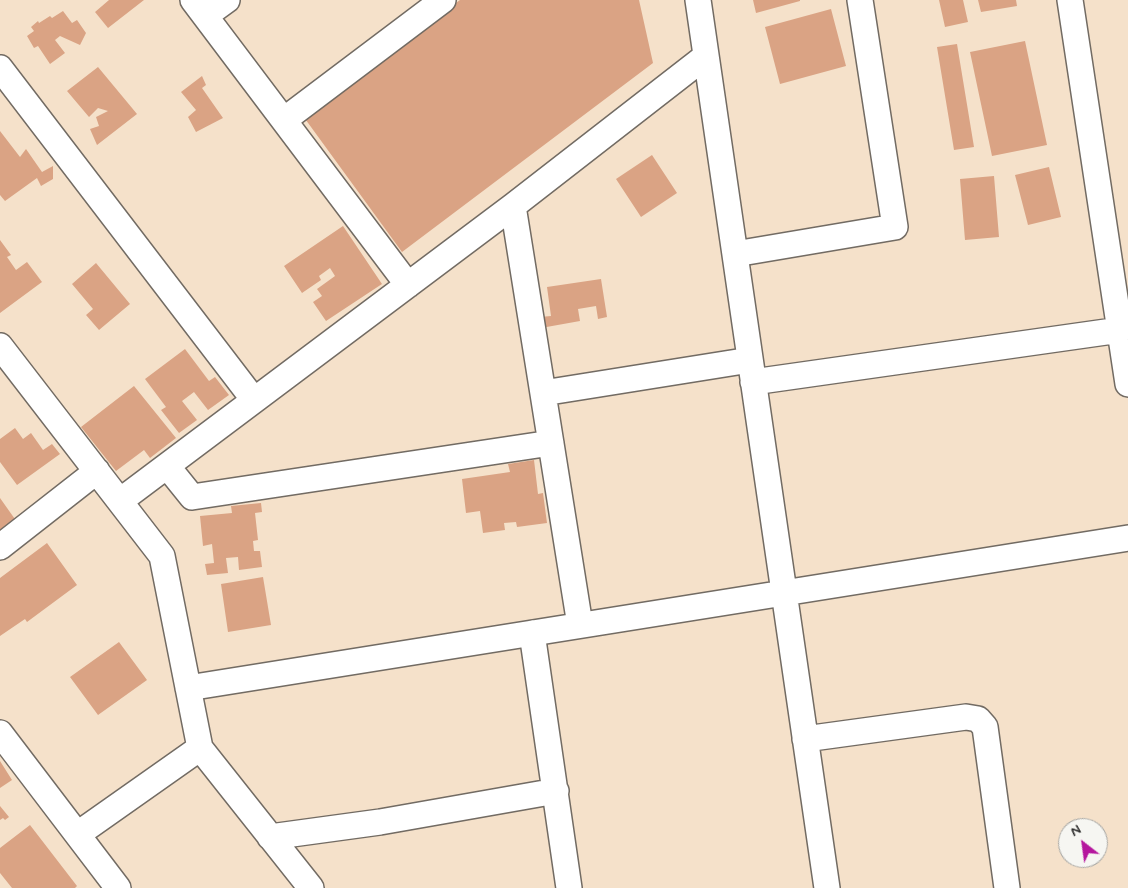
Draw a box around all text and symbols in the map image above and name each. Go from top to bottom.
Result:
north arrow [1058,818,1108,868]
text: N [1067,821,1085,841]

